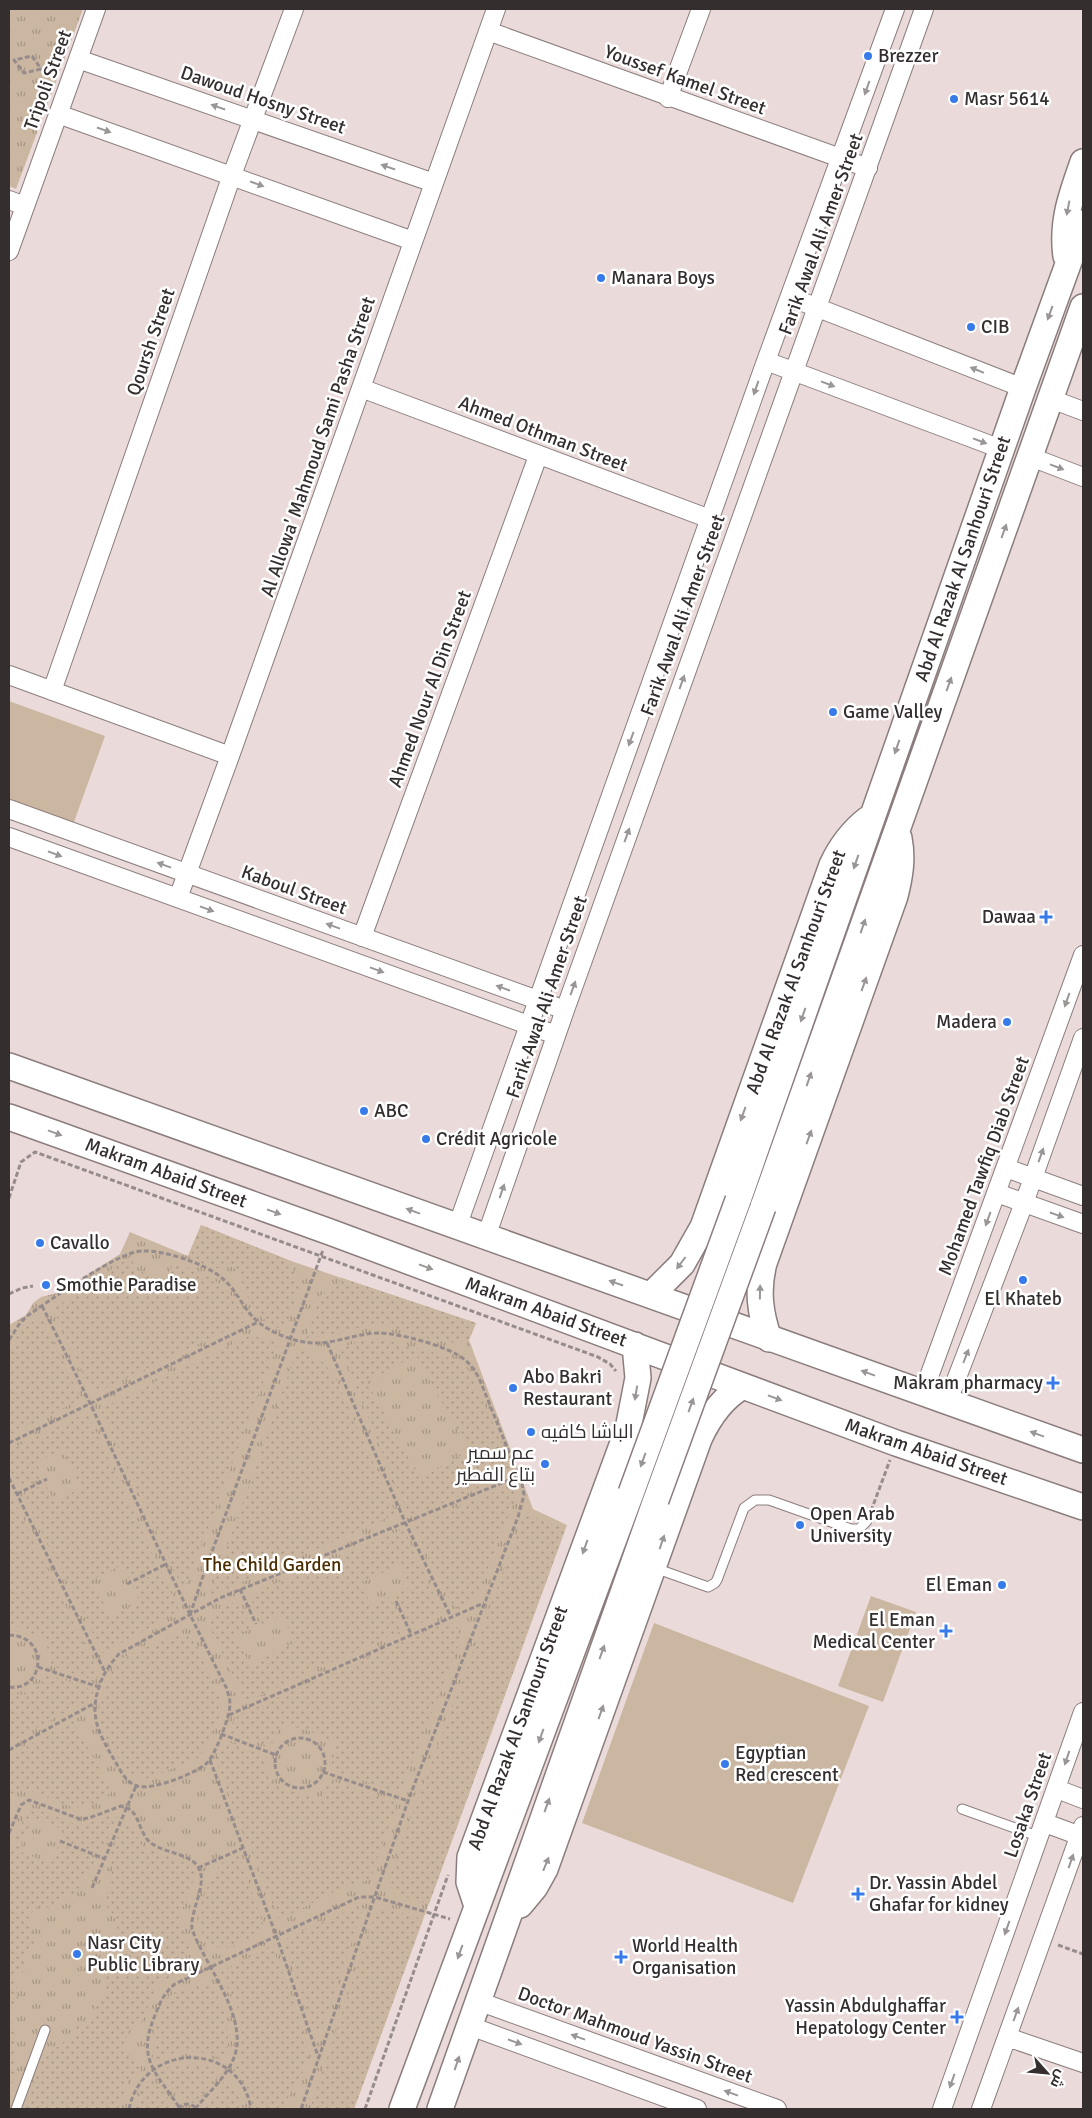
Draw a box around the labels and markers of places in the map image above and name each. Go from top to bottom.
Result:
place label: Brezzer [878,44,939,68]
marker: Brezzer [862,50,874,62]
place label: Masr 5614 [964,87,1050,111]
marker: Masr 5614 [948,93,960,105]
place label: Manara Boys [611,266,715,290]
marker: Manara Boys [595,272,607,284]
place label: CIB [981,315,1010,339]
marker: CIB [965,321,977,333]
place label: Game Valley [843,700,943,724]
marker: Game Valley [827,706,839,718]
place label: Dawaa [982,905,1036,929]
marker: Dawaa [1040,911,1052,923]
place label: Madera [936,1010,997,1034]
marker: Madera [1001,1016,1013,1028]
place label: ABC [374,1099,408,1123]
marker: ABC [358,1105,370,1117]
place label: Crédit Agricole [436,1127,557,1151]
marker: Crédit Agricole [420,1133,432,1145]
place label: Cavallo [50,1231,110,1255]
marker: Cavallo [34,1237,46,1249]
place label: Smothie Paradise [56,1273,197,1297]
marker: El Khateb [1017,1274,1029,1286]
marker: Smothie Paradise [40,1279,52,1291]
place label: El Khateb [984,1287,1062,1311]
place label: Abo Bakri Restaurant [523,1365,613,1411]
place label: Makram pharmacy [893,1371,1043,1395]
marker: Makram pharmacy [1047,1377,1059,1389]
marker: Abo Bakri Restaurant [507,1382,519,1394]
place label: الباشا كافيه [541,1420,634,1444]
marker: الباشا كافيه [525,1426,537,1438]
place label: عم سمير بتاع الفطير [455,1441,535,1488]
marker: عم سمير بتاع الفطير [539,1458,551,1470]
place label: Open Arab University [810,1502,895,1548]
marker: Open Arab University [794,1519,806,1531]
place label: El Eman [926,1573,992,1597]
marker: El Eman [996,1579,1008,1591]
place label: El Eman Medical Center [812,1608,935,1654]
marker: El Eman Medical Center [939,1624,953,1638]
place label: Egyptian Red crescent [735,1741,839,1787]
marker: Egyptian Red crescent [719,1758,731,1770]
place label: Dr. Yassin Abdel Ghafar for kidney [869,1871,1009,1917]
marker: Dr. Yassin Abdel Ghafar for kidney [851,1887,865,1901]
place label: Nasr City Public Library [87,1931,199,1977]
place label: World Health Organisation [632,1934,738,1980]
marker: Nasr City Public Library [71,1948,83,1960]
marker: World Health Organisation [614,1950,628,1964]
place label: Yassin Abdulghaffar Hepatology Center [785,1994,946,2040]
marker: Yassin Abdulghaffar Hepatology Center [950,2010,964,2024]

